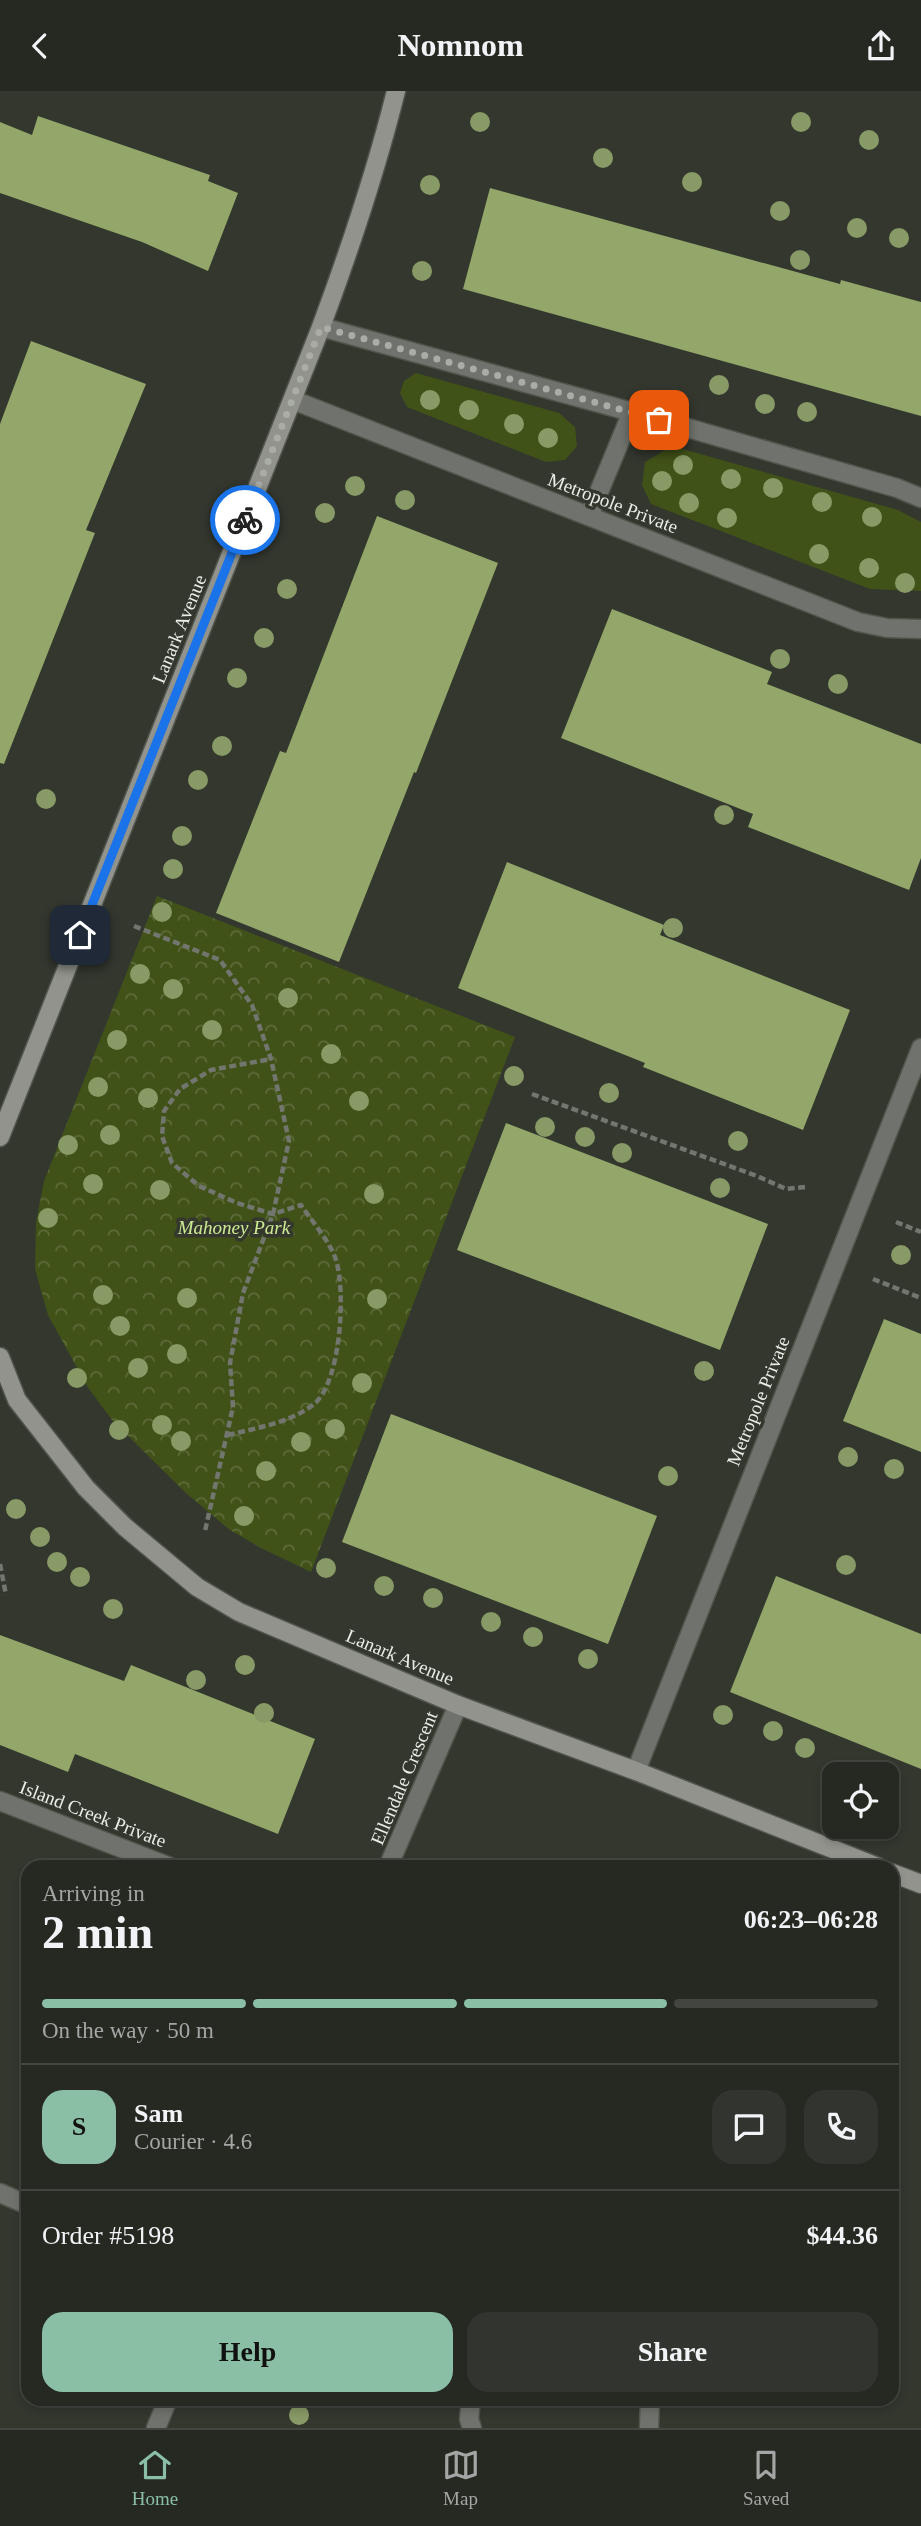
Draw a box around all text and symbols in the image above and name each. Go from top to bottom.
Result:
icon: back [21,27,59,65]
text: Nomnom [397,27,524,63]
icon: share [862,27,900,65]
pin [629,390,689,450]
icon: bag [640,401,678,439]
street label: Metropole Private [545,469,681,537]
courier [210,485,280,555]
icon: bike [226,501,264,539]
street label: Lanark Avenue [148,572,210,686]
pin [50,905,110,965]
icon: home [61,916,99,954]
park label: Mahoney Park [177,1217,291,1238]
street label: Metropole Private [722,1333,794,1469]
street label: Lanark Avenue [343,1625,457,1689]
street label: Ellendale Crescent [366,1707,442,1848]
map controls [822,1762,899,1839]
button: locate [822,1762,899,1839]
street label: Island Creek Private [17,1776,169,1852]
text: Arriving in [42,1881,145,1906]
text: 06:23–06:28 [744,1905,878,1934]
text: 2 min [42,1907,153,1958]
text: On the way · 50 m [42,2018,214,2043]
button: chat [712,2090,786,2164]
button: phone [804,2090,878,2164]
text: Sam [134,2099,183,2128]
text: S [72,2112,86,2141]
text: Courier · 4.6 [134,2129,252,2154]
text: Order #5198 [42,2221,174,2250]
text: $44.36 [807,2221,878,2250]
button: Help [42,2312,453,2392]
button: Share [467,2312,878,2392]
tab: Home [132,2446,178,2510]
tab: Map [442,2446,480,2510]
tab: Saved [743,2446,789,2510]

